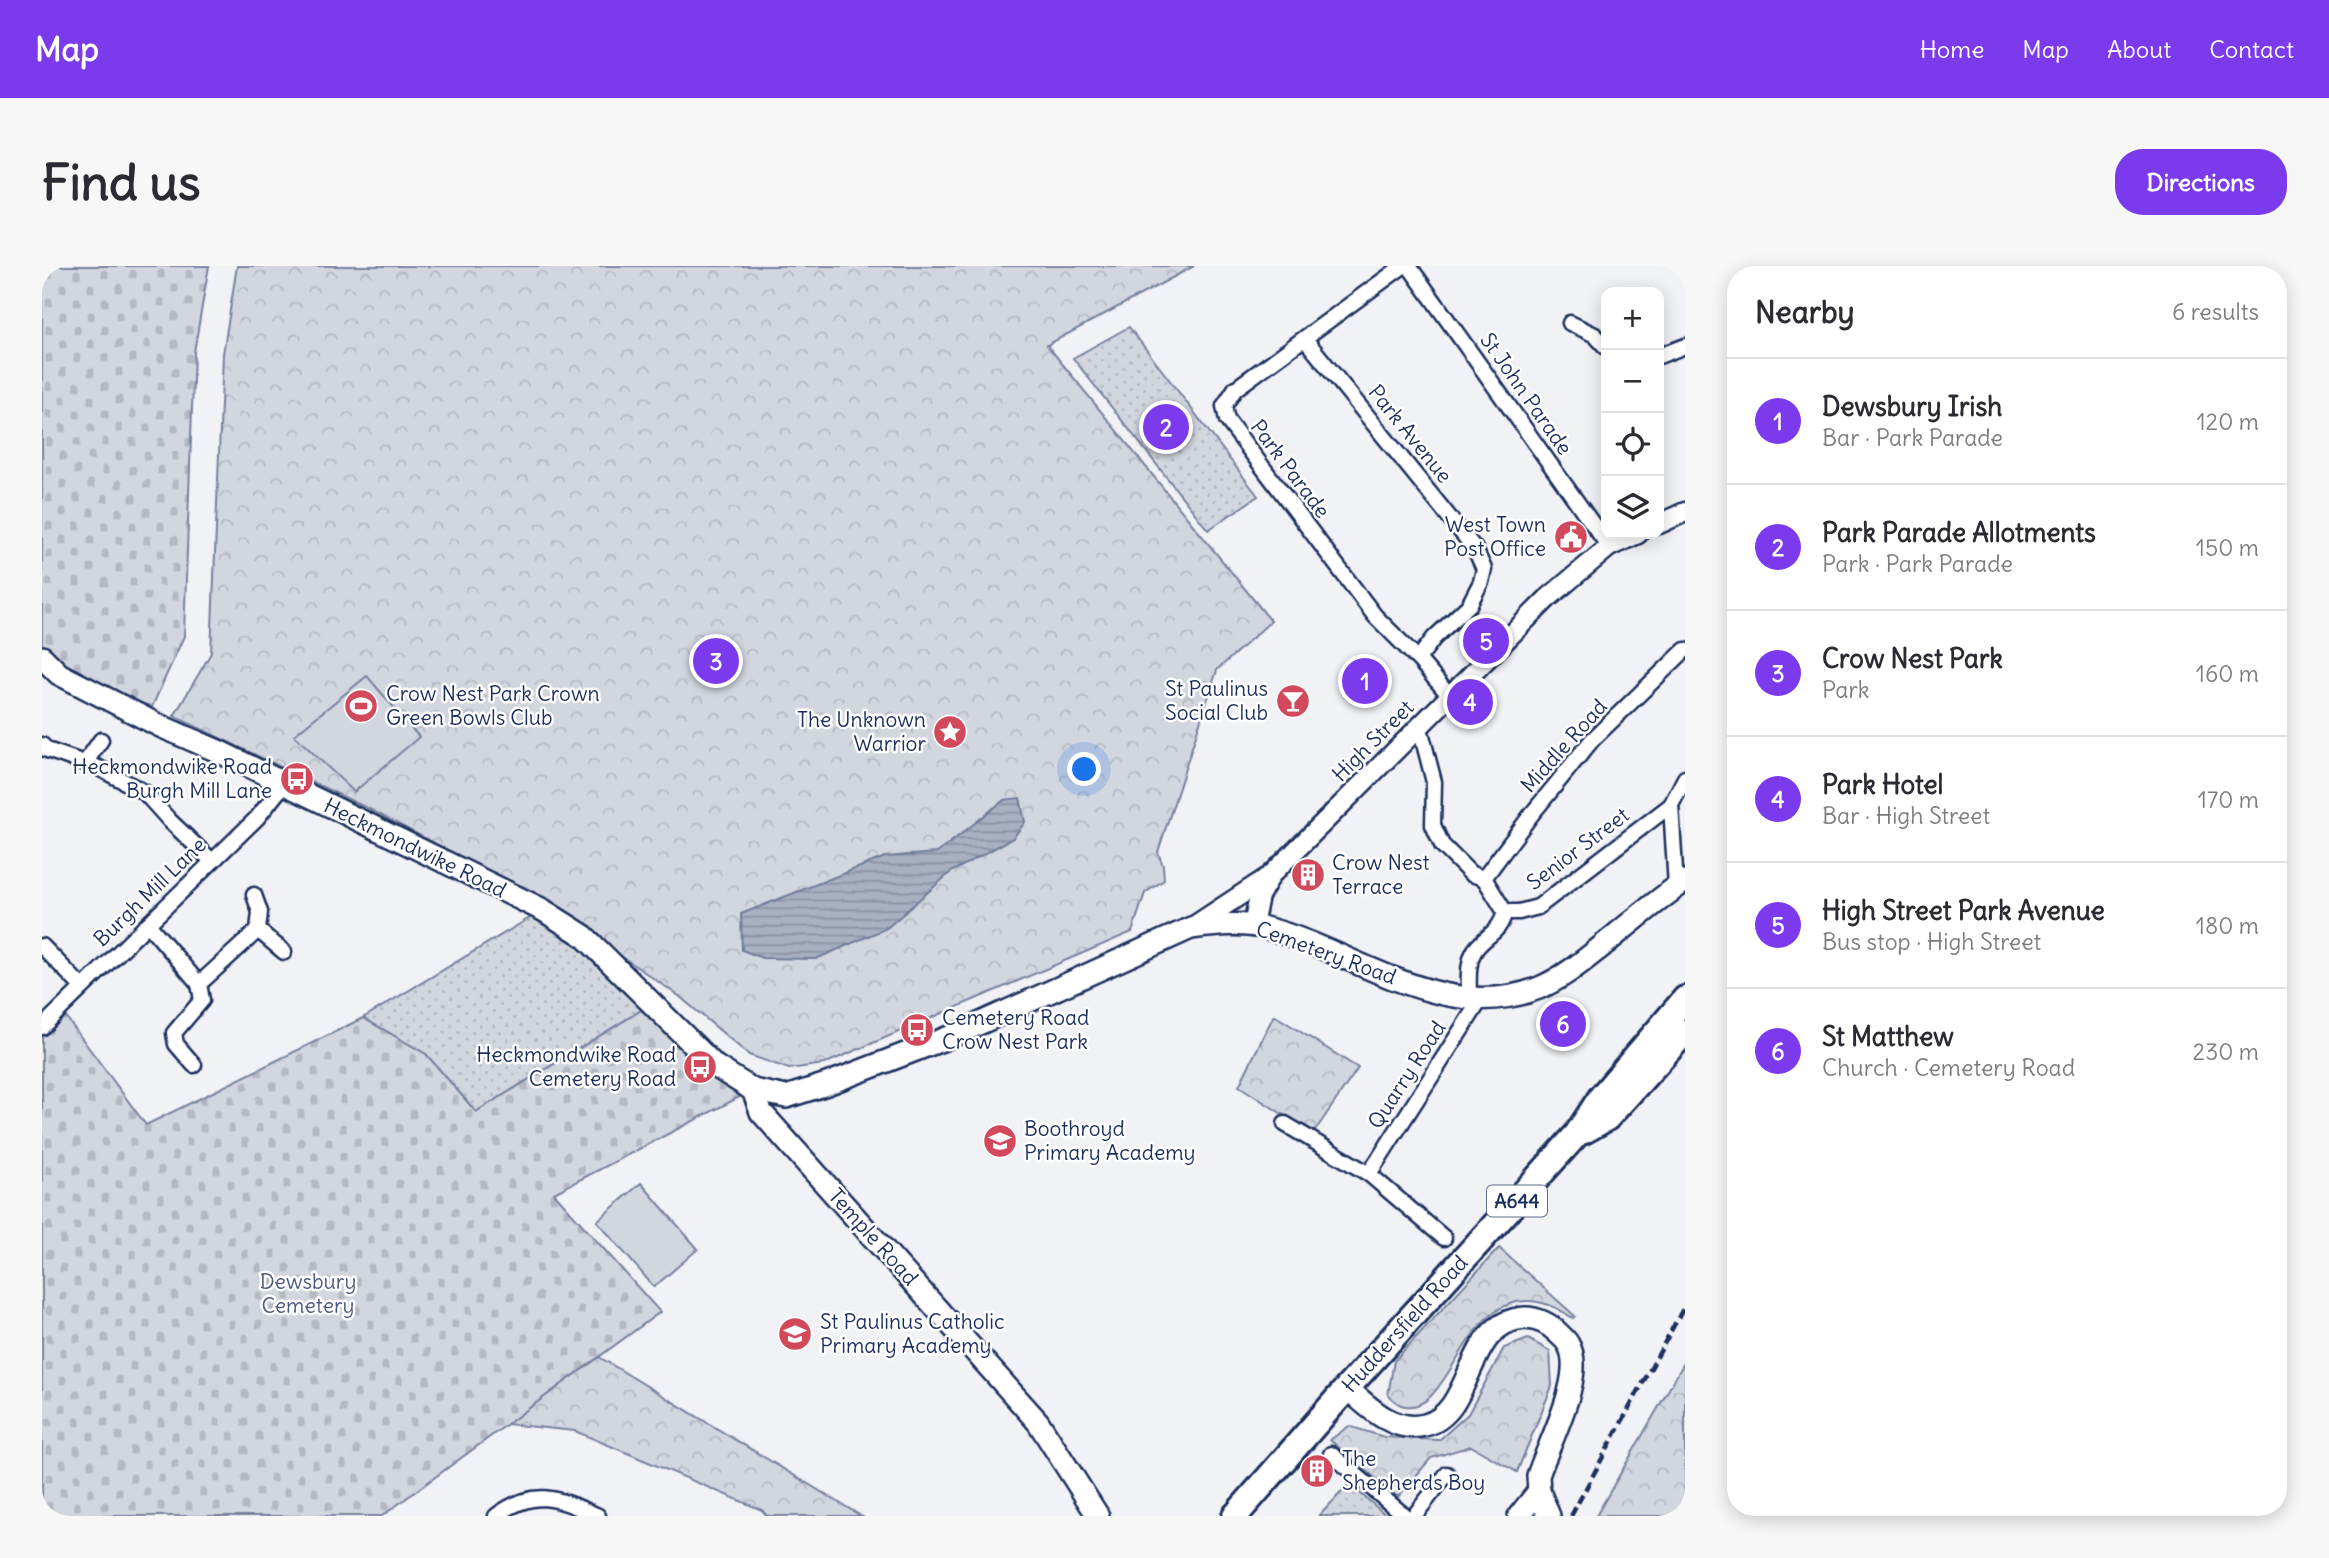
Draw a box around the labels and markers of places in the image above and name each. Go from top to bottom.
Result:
pin: 2 [1143,401,1189,453]
place label: West Town Post Office [1444,511,1546,562]
public building icon: West Town Post Office [1552,518,1590,556]
pin: 5 [1463,615,1509,667]
pin: 3 [693,635,739,687]
pin: 1 [1342,655,1388,707]
place label: St Paulinus Social Club [1165,675,1268,726]
pin: 4 [1447,676,1493,728]
place label: Crow Nest Park Crown Green Bowls Club [386,680,600,731]
bar icon: St Paulinus Social Club [1274,682,1312,720]
sports icon: Crow Nest Park Crown Green Bowls Club [342,687,380,725]
place label: The Unknown Warrior [797,706,926,757]
place icon: The Unknown Warrior [931,713,969,751]
place label: Heckmondwike Road Burgh Mill Lane [72,753,272,804]
bus stop icon: Heckmondwike Road Burgh Mill Lane [278,760,316,798]
place label: Crow Nest Terrace [1332,849,1430,900]
building icon: Crow Nest Terrace [1289,856,1327,894]
pin: 6 [1540,998,1586,1050]
place label: Cemetery Road Crow Nest Park [942,1004,1089,1055]
bus stop icon: Cemetery Road Crow Nest Park [898,1011,936,1049]
place label: Heckmondwike Road Cemetery Road [476,1041,676,1092]
bus stop icon: Heckmondwike Road Cemetery Road [681,1048,719,1086]
place label: Boothroyd Primary Academy [1024,1115,1196,1166]
school or university icon: Boothroyd Primary Academy [981,1122,1019,1160]
place label: St Paulinus Catholic Primary Academy [820,1308,1005,1359]
school or university icon: St Paulinus Catholic Primary Academy [776,1315,814,1353]
place label: The Shepherds Boy [1342,1445,1485,1496]
building icon: The Shepherds Boy [1298,1452,1336,1490]

